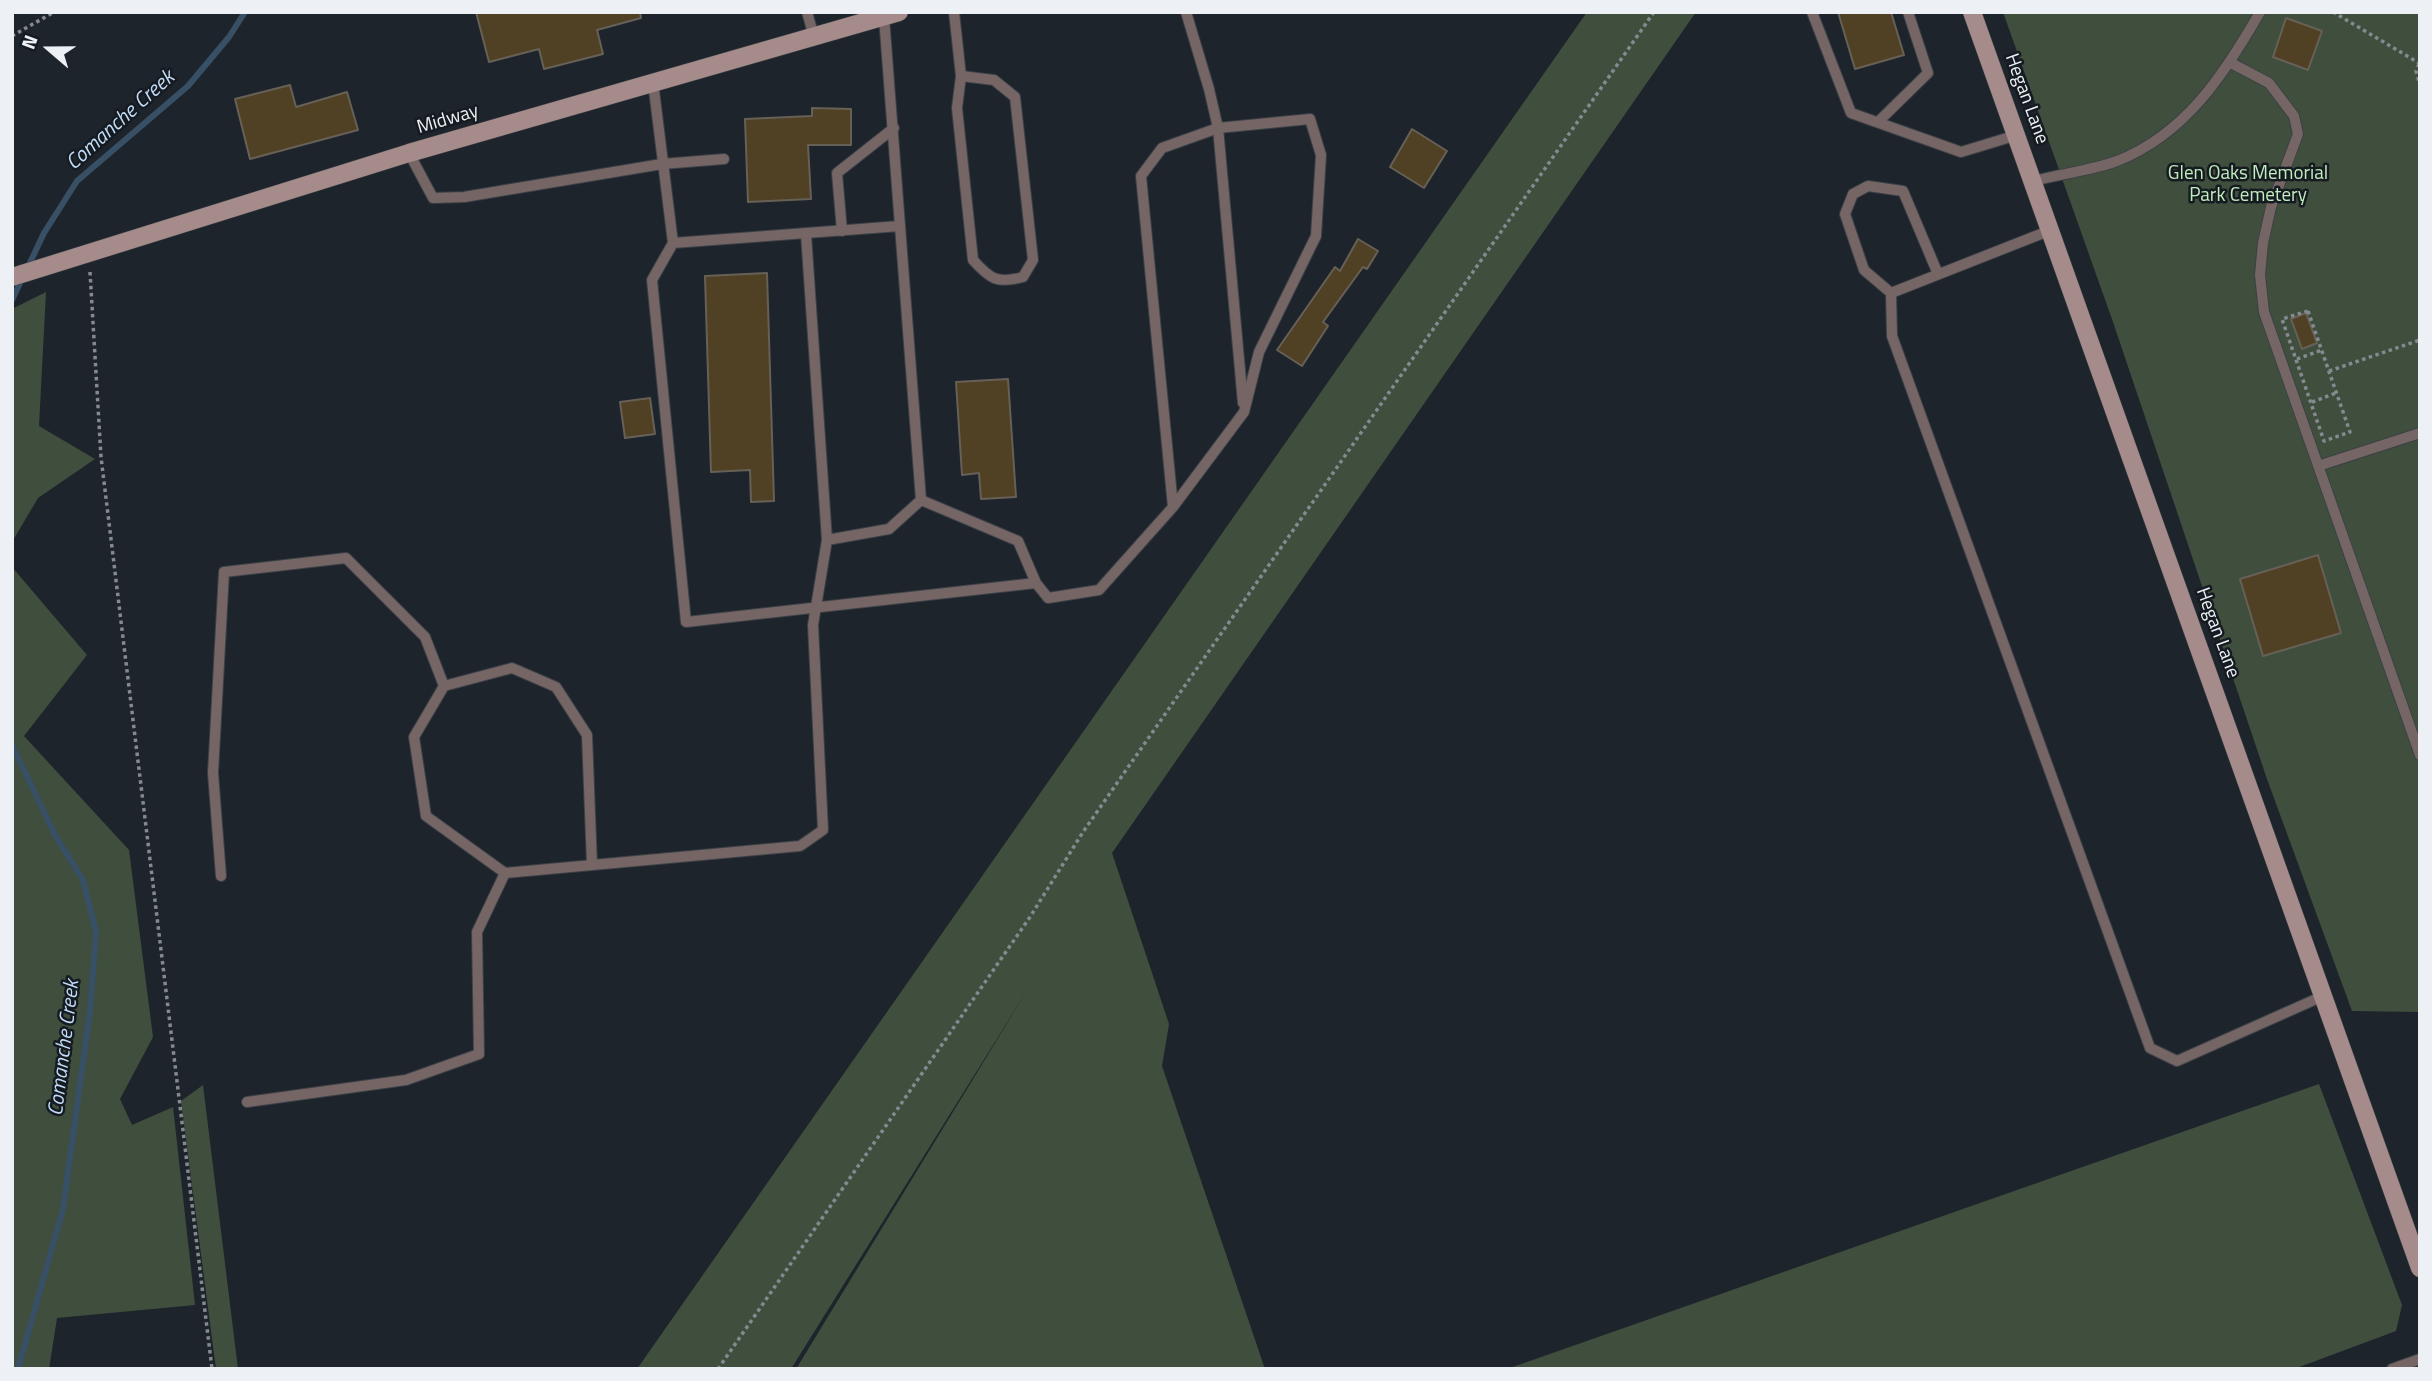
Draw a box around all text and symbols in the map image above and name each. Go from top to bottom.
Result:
north arrow [14,14,84,84]
text: N [13,31,45,53]
street label: Hegan Lane [1999,51,2053,147]
water label: Comanche Creek [62,66,180,176]
street label: Midway [415,100,481,140]
park label: Glen Oaks Memorial Park Cemetery [2168,163,2328,207]
street label: Hegan Lane [2190,585,2244,681]
water label: Comanche Creek [44,978,86,1118]

